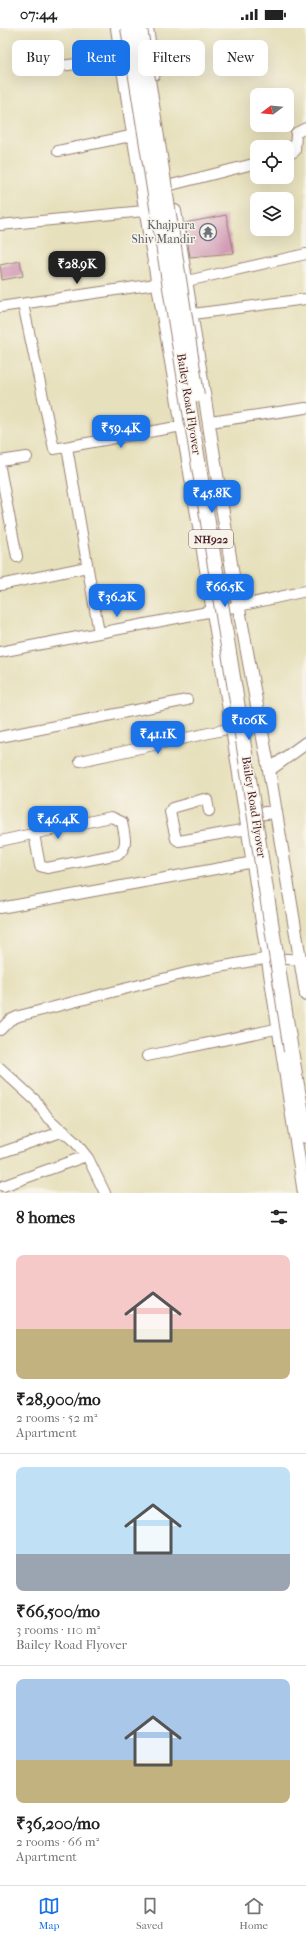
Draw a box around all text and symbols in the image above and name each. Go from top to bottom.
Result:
text: 07:44 [20,5,57,23]
chip: Buy [12,40,64,76]
chip: Rent [72,40,130,76]
chip: Filters [138,40,205,76]
chip: New [213,40,268,76]
north arrow [250,88,294,132]
map controls [250,88,294,236]
button: locate [250,140,294,184]
button: layers [250,192,294,236]
place label: Khajpura Shiv Mandir [131,218,196,246]
temple icon: Khajpura Shiv Mandir [198,222,218,242]
pin: ₹28.9K [44,251,110,285]
text: ₹28.9K [57,256,97,271]
street label: Bailey Road Flyover [174,352,204,457]
pin: ₹59.4K [88,415,154,449]
text: ₹59.4K [101,420,141,435]
pin: ₹45.8K [179,480,245,514]
text: ₹45.8K [193,485,231,500]
road number: NH922 [189,530,233,548]
pin: ₹66.5K [192,574,258,608]
text: ₹66.5K [206,579,244,594]
pin: ₹36.2K [84,584,150,618]
text: ₹36.2K [98,589,136,604]
pin: ₹106K [221,707,277,741]
text: ₹106K [231,712,267,727]
pin: ₹41.1K [125,721,191,755]
text: ₹41.1K [140,726,176,741]
street label: Bailey Road Flyover [239,755,269,860]
pin: ₹46.4K [25,806,91,840]
text: ₹46.4K [37,811,79,826]
icon: filters [268,1206,290,1228]
text: 8 homes [16,1207,75,1227]
icon: home [117,1281,189,1353]
text: ₹28,900/mo [16,1389,101,1409]
text: 2 rooms · 52 m² [16,1410,97,1425]
text: Apartment [16,1425,77,1440]
icon: home [117,1493,189,1565]
text: ₹66,500/mo [16,1601,100,1621]
text: 3 rooms · 110 m² [16,1622,100,1637]
text: Bailey Road Flyover [16,1637,127,1652]
icon: home [117,1705,189,1777]
text: ₹36,200/mo [16,1813,100,1833]
text: 2 rooms · 66 m² [16,1834,99,1849]
text: Apartment [16,1849,77,1864]
tab: Map [38,1895,60,1932]
tab: Saved [136,1895,163,1932]
tab: Home [239,1895,268,1932]

